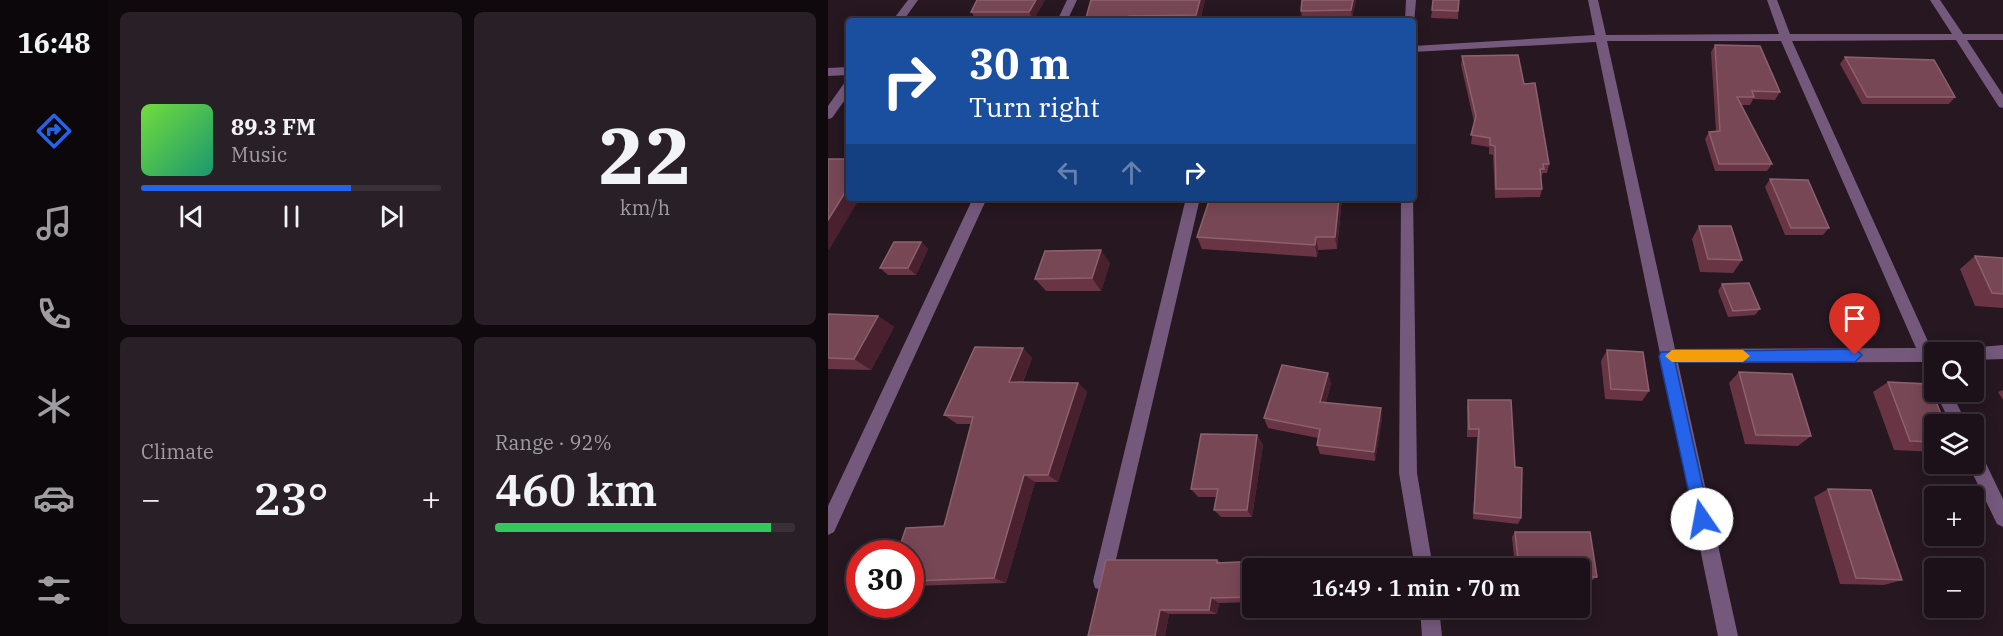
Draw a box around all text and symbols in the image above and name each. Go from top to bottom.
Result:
text: 16:48 [18,25,90,60]
text: 30 m [969,36,1070,91]
icon: right [870,42,948,120]
text: Turn right [969,89,1100,124]
text: 22 [598,104,692,205]
icon: directions [33,110,75,152]
text: 89.3 FM [231,112,316,141]
text: Music [231,141,287,168]
icon: left [1052,156,1085,189]
icon: ahead [1115,156,1148,189]
icon: right [1178,156,1211,189]
text: km/h [620,194,670,221]
icon: previous [175,200,208,233]
icon: pause [275,200,308,233]
icon: next [375,200,408,233]
icon: music [33,202,75,244]
icon: phone [33,293,75,335]
pin [1829,293,1880,355]
icon: arrive [1838,302,1871,335]
map controls [1924,342,1984,618]
button: search [1924,342,1984,402]
icon: climate [33,385,75,427]
button: layers [1924,414,1984,474]
text: Range · 92% [495,429,612,456]
text: Climate [141,438,214,465]
text: 460 km [495,460,657,518]
text: 23° [253,469,329,527]
icon: car [33,477,75,519]
text: − [141,477,161,520]
text: + [421,477,441,520]
button: + [1924,486,1984,546]
position arrow [1670,487,1734,551]
speed limit sign: 30 [846,540,924,618]
button: − [1924,558,1984,618]
icon: filters [33,569,75,611]
text: 16:49 · 1 min · 70 m [1312,573,1520,602]

